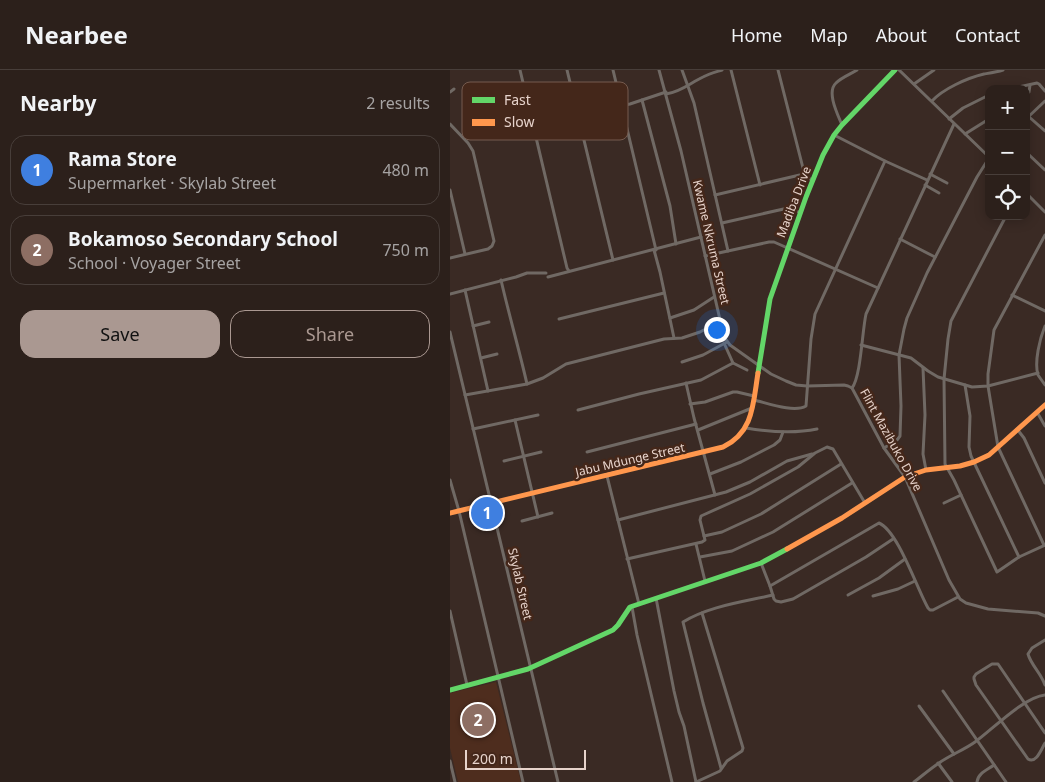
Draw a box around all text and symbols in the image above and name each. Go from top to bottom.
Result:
text: Nearbee [25,18,128,51]
text: Home [731,23,782,47]
text: Map [810,23,848,47]
text: About [876,23,927,47]
text: Contact [955,23,1020,47]
legend [462,82,628,140]
map controls [985,85,1030,220]
button: + [985,85,1030,130]
text: Nearby [20,89,96,117]
text: Fast [504,90,531,109]
text: 2 results [366,92,430,114]
text: Slow [504,112,535,131]
button: − [985,130,1030,175]
text: Rama Store [68,146,177,172]
text: 1 [32,159,42,181]
text: 480 m [382,159,429,181]
street label: Madiba Drive [772,164,815,240]
text: Supermarket · Skylab Street [68,172,276,194]
button: locate [985,175,1030,220]
street label: Kwame Nkruma Street [689,178,734,306]
text: Bokamoso Secondary School [68,226,338,252]
text: 2 [32,239,42,261]
text: 750 m [382,239,429,261]
text: School · Voyager Street [68,252,241,274]
button: Save [20,310,220,358]
button: Share [230,310,430,358]
your location [704,317,730,343]
street label: Flint Mazibuko Drive [856,385,927,494]
street label: Jabu Mdunge Street [573,439,687,481]
pin: 1 [471,494,503,532]
street label: Skylab Street [504,546,537,622]
pin: 2 [462,701,494,739]
scale bar [465,747,586,770]
text: 200 m [472,749,513,768]

